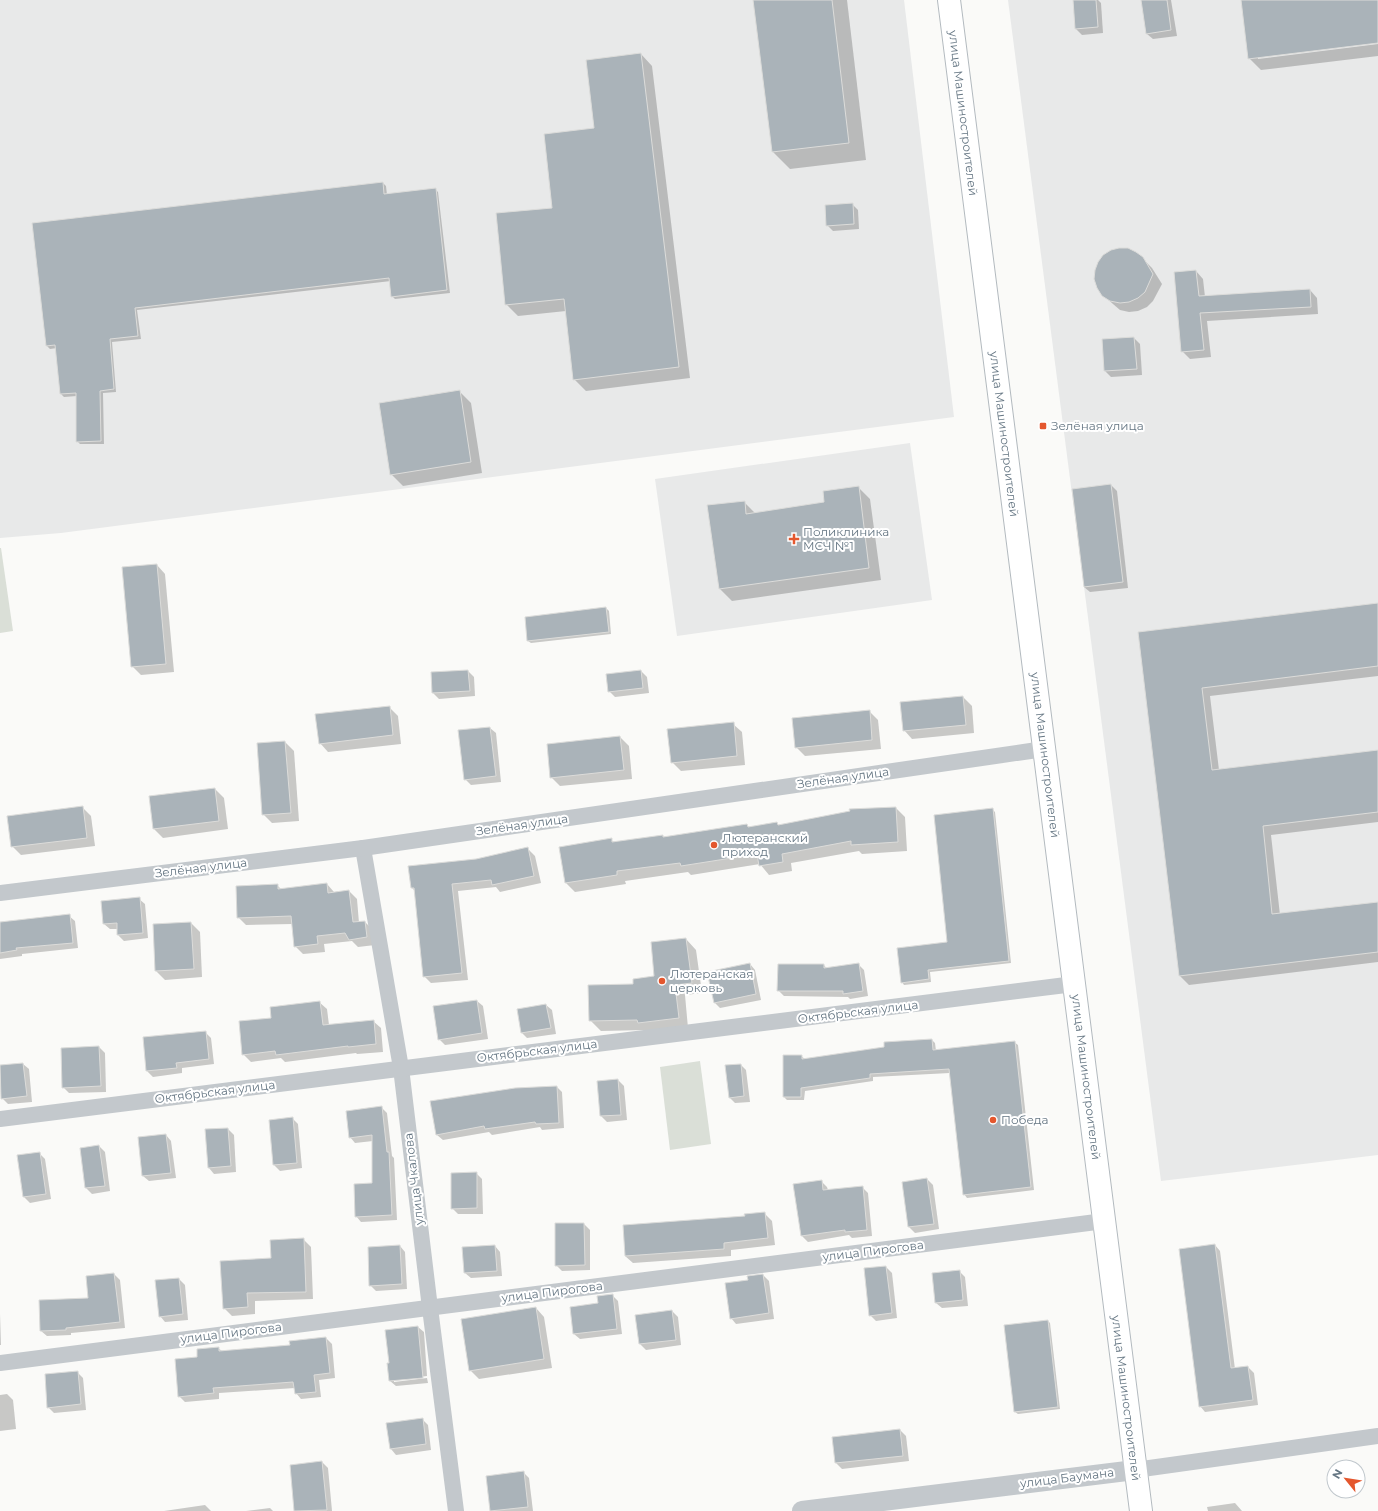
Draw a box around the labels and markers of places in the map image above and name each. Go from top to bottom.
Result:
place label: Зелёная улица [1051,418,1144,433]
marker: Зелёная улица [1038,421,1048,431]
place label: Поликлиника МСЧ №1 [803,524,889,553]
marker: Поликлиника МСЧ №1 [788,533,800,545]
place label: Лютеранский приход [722,830,808,859]
marker: Лютеранский приход [709,840,719,850]
place label: Лютеранская церковь [670,966,754,995]
marker: Лютеранская церковь [657,976,667,986]
place label: Победа [1001,1112,1049,1127]
marker: Победа [988,1115,998,1125]

